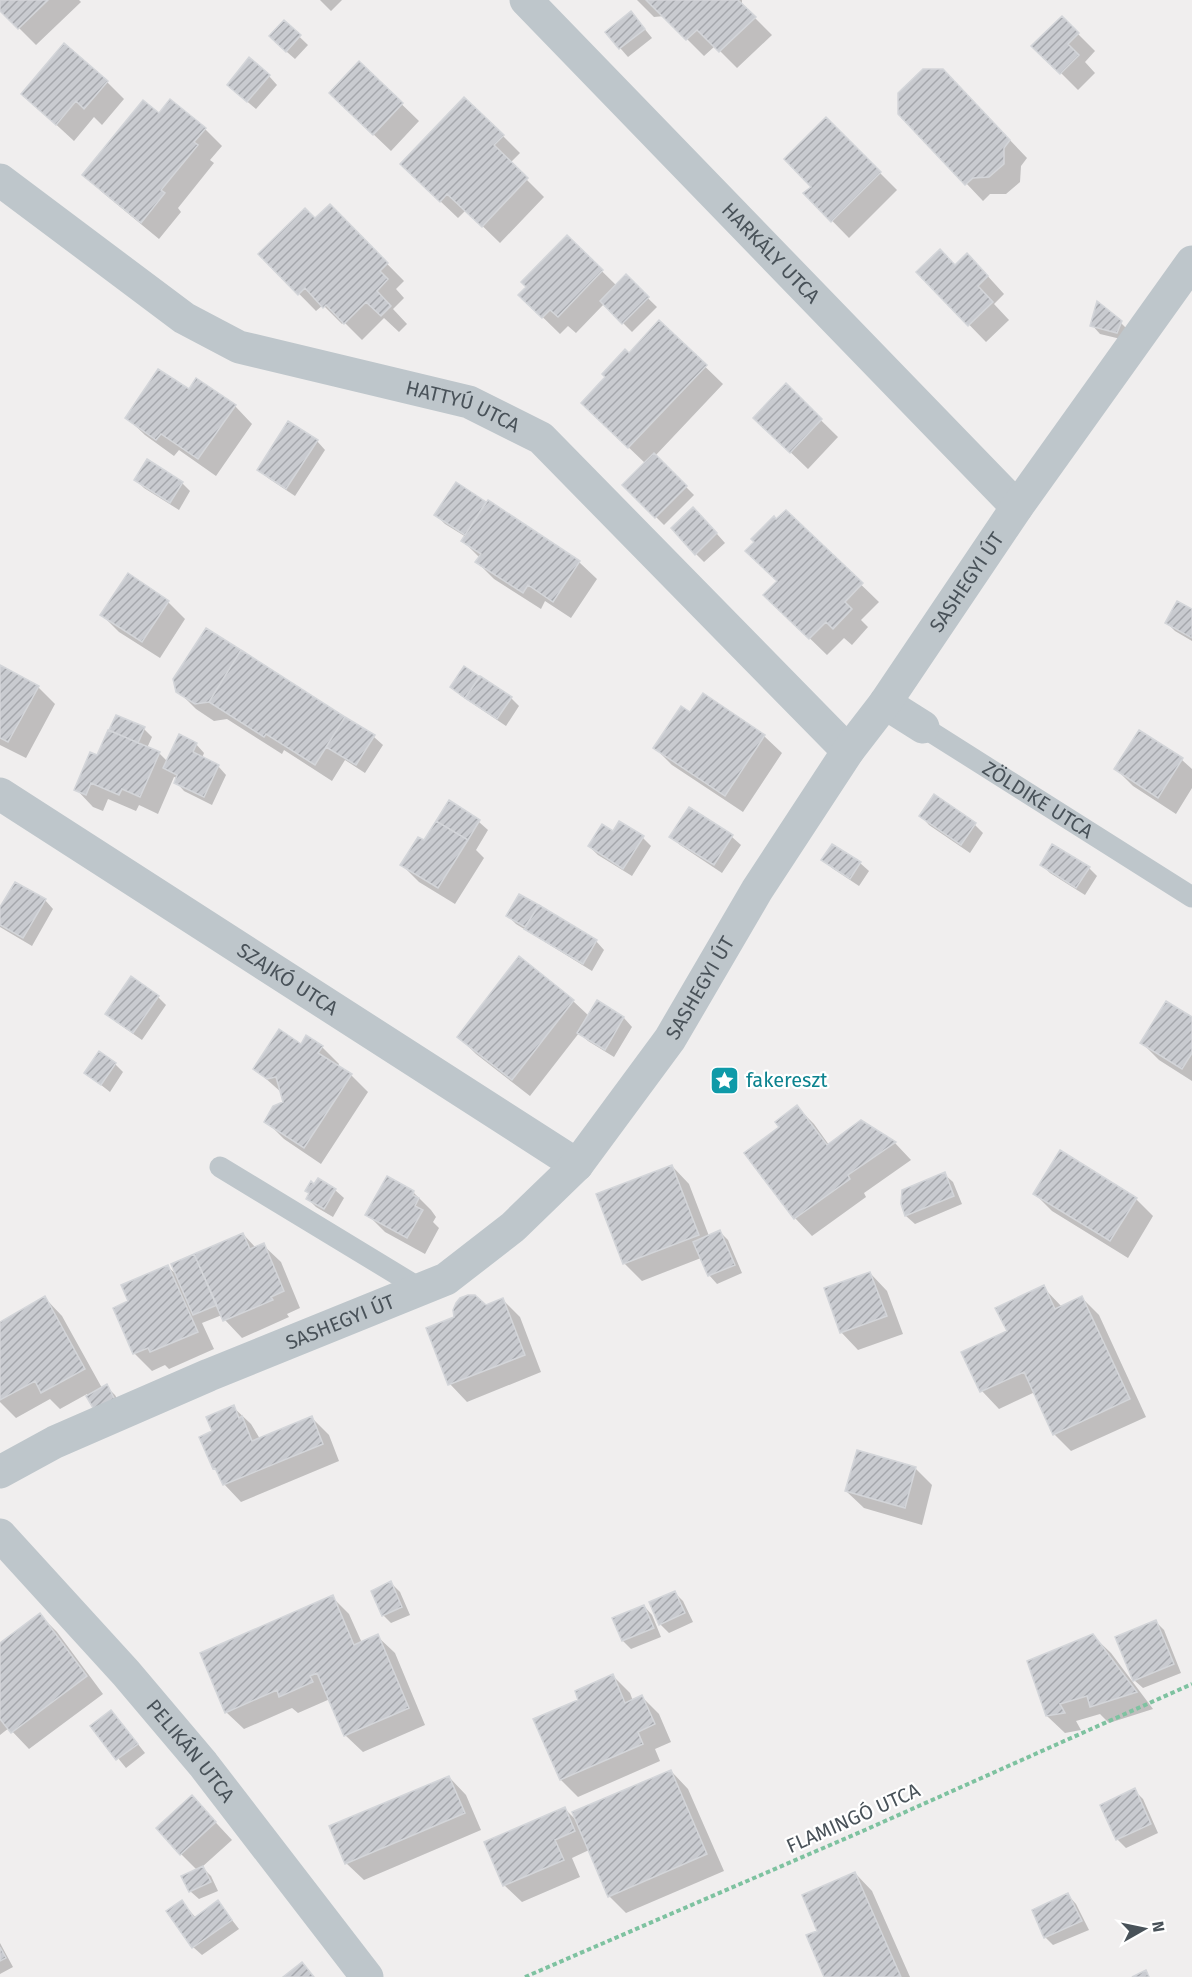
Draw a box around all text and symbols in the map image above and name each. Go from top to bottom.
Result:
street label: HARKÁLY UTCA [717,198,825,308]
street label: HATTYÚ UTCA [403,375,524,438]
street label: SASHEGYI ÚT [924,527,1009,636]
street label: ZÖLDIKE UTCA [978,756,1098,844]
street label: SASHEGYI ÚT [660,932,740,1044]
street label: SZAJKÓ UTCA [233,938,343,1020]
place icon: fakereszt [709,1064,741,1096]
place label: fakereszt [746,1068,828,1092]
street label: SASHEGYI ÚT [282,1289,399,1355]
street label: PELIKÁN UTCA [141,1694,240,1807]
street label: FLAMINGÓ UTCA [782,1778,924,1858]
north arrow [1114,1899,1174,1959]
text: N [1148,1920,1169,1933]

